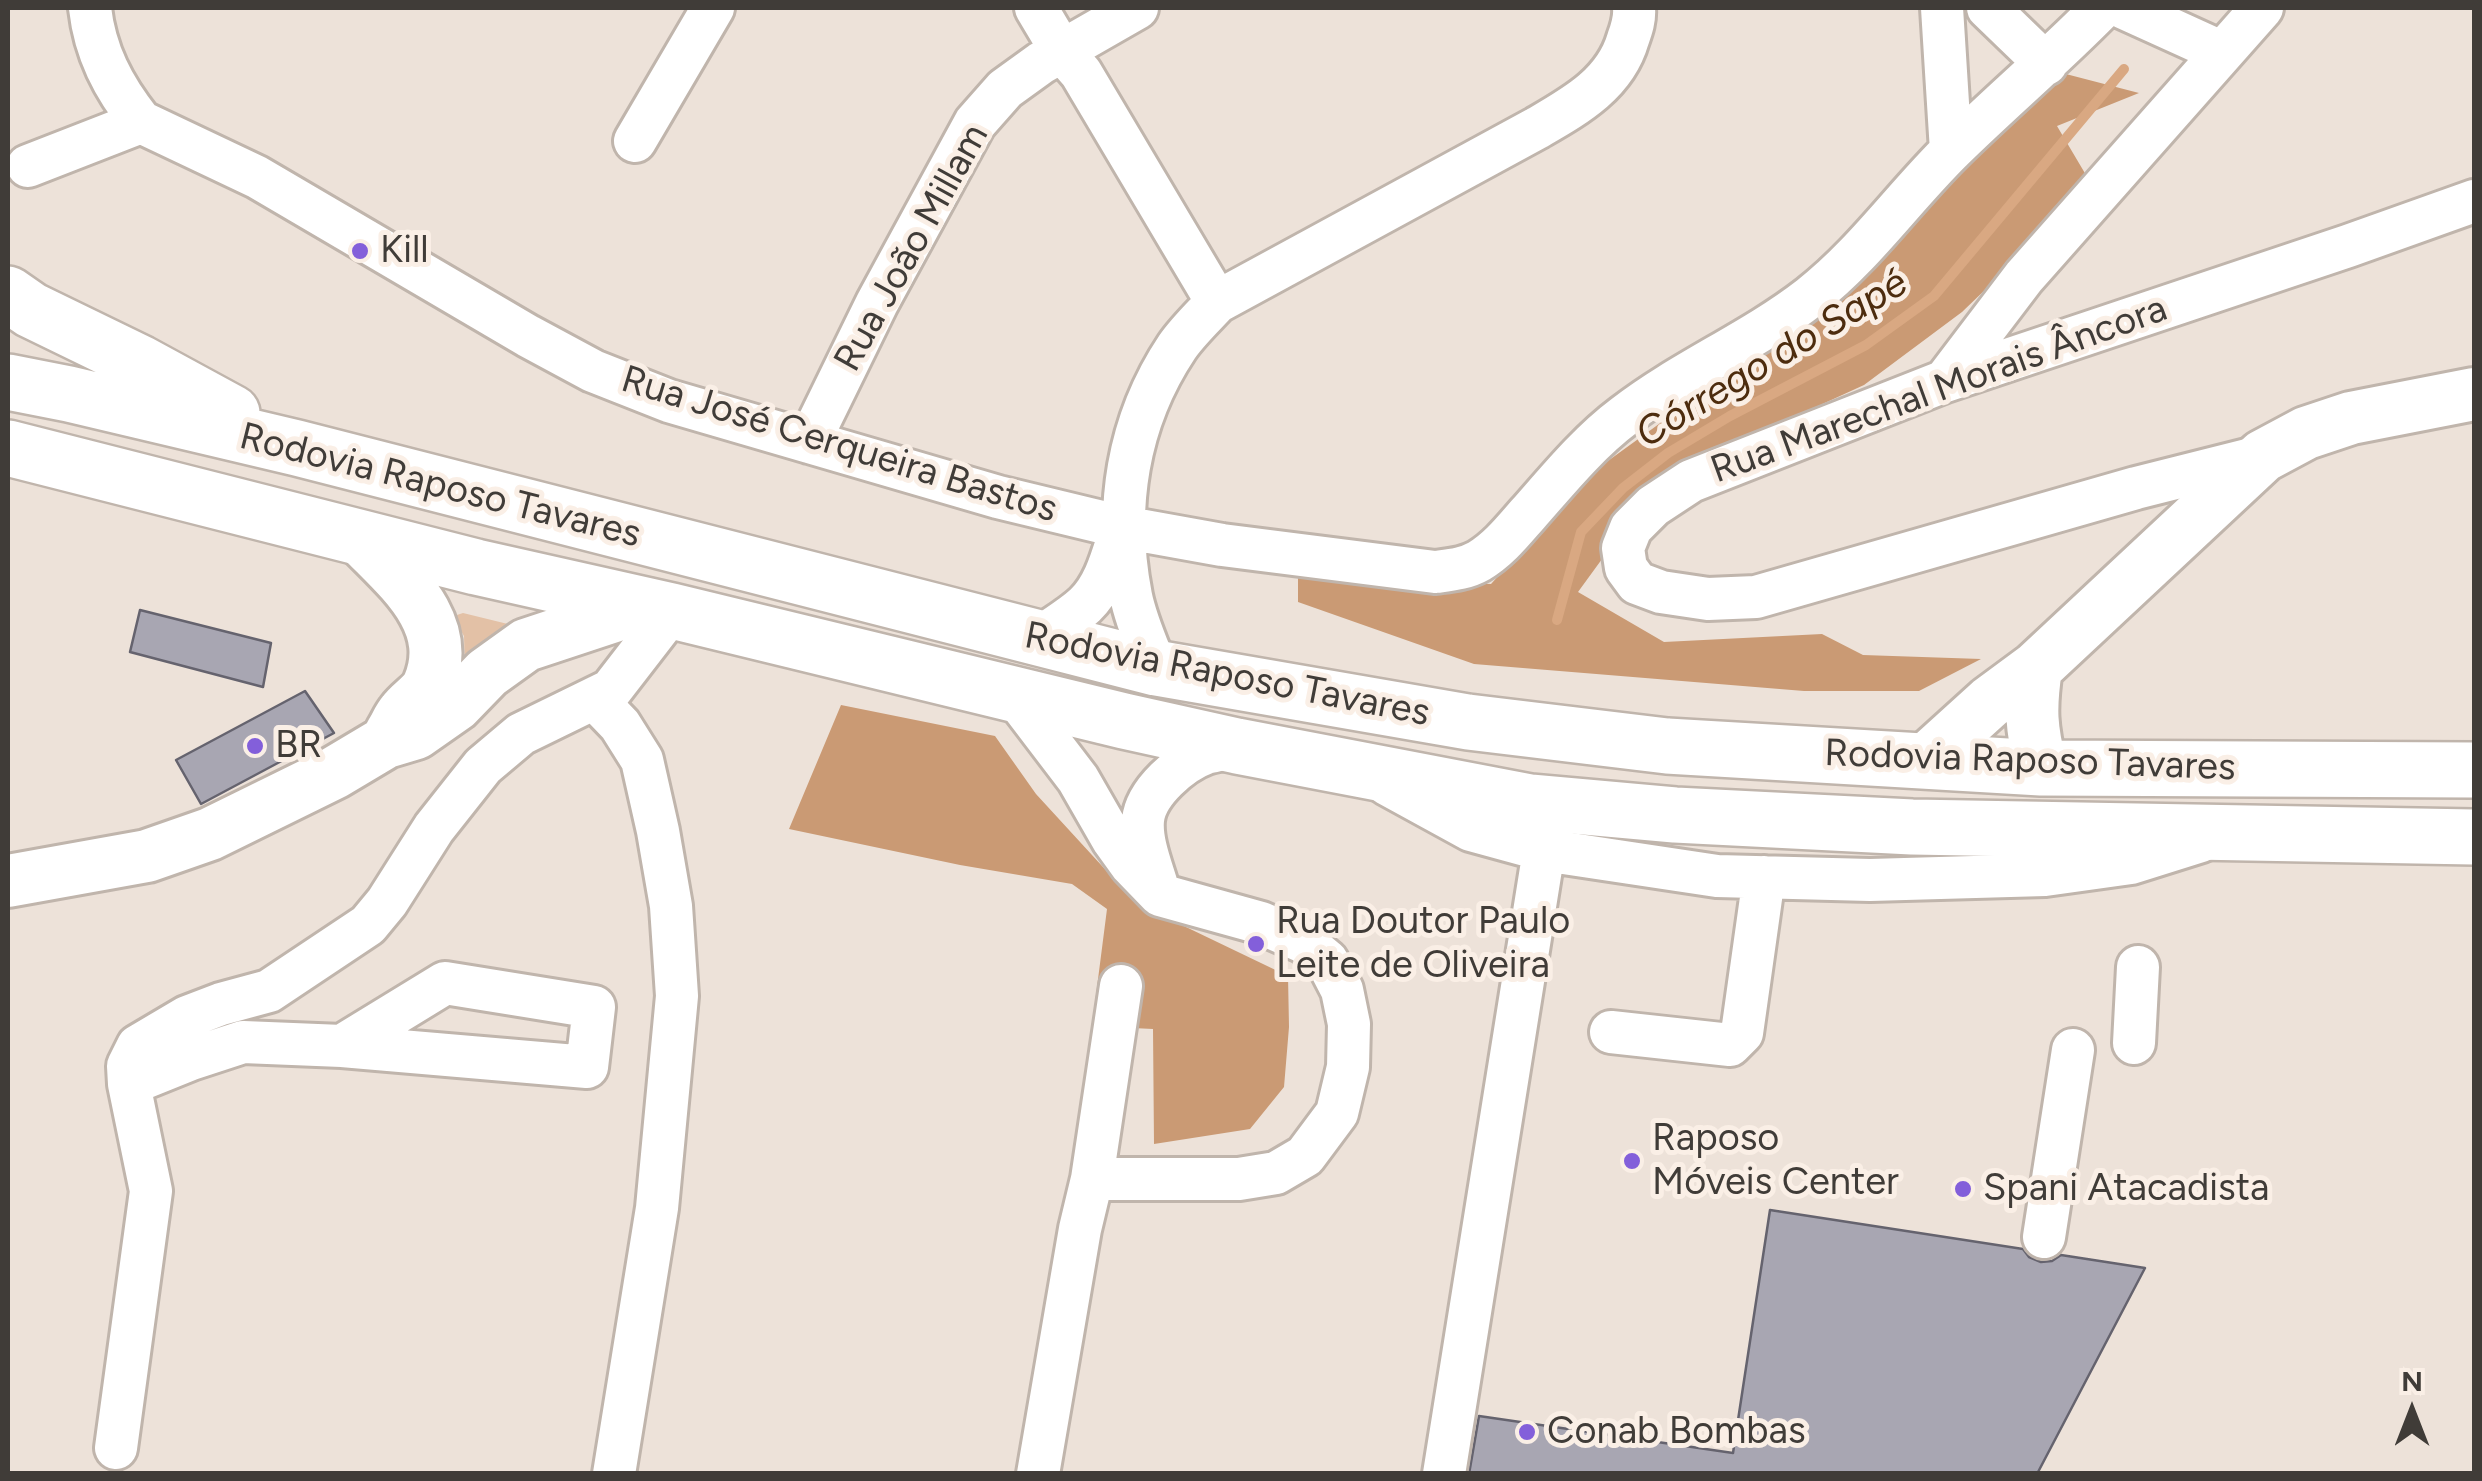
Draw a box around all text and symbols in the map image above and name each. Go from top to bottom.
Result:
street label: Rua João Millam [825,116,999,380]
place label: Kill [380,228,429,274]
marker: Kill [349,240,371,262]
water label: Córrego do Sapé [1628,259,1916,459]
street label: Rua Marechal Morais Âncora [1705,286,2173,494]
street label: Rua José Cerqueira Bastos [616,357,1062,533]
street label: Rodovia Raposo Tavares [235,414,645,558]
street label: Rodovia Raposo Tavares [1021,613,1433,737]
place label: BR [275,723,322,769]
street label: Rodovia Raposo Tavares [1824,731,2236,791]
marker: BR [244,735,266,757]
place label: Rua Doutor Paulo Leite de Oliveira [1276,899,1570,988]
marker: Rua Doutor Paulo Leite de Oliveira [1245,933,1267,955]
place label: Raposo Móveis Center [1652,1116,1899,1206]
marker: Raposo Móveis Center [1621,1150,1643,1172]
place label: Spani Atacadista [1983,1166,2269,1212]
marker: Spani Atacadista [1952,1178,1974,1200]
north arrow [2362,1361,2462,1461]
text: N [2401,1364,2423,1398]
place label: Conab Bombas [1547,1409,1806,1455]
marker: Conab Bombas [1516,1421,1538,1443]

